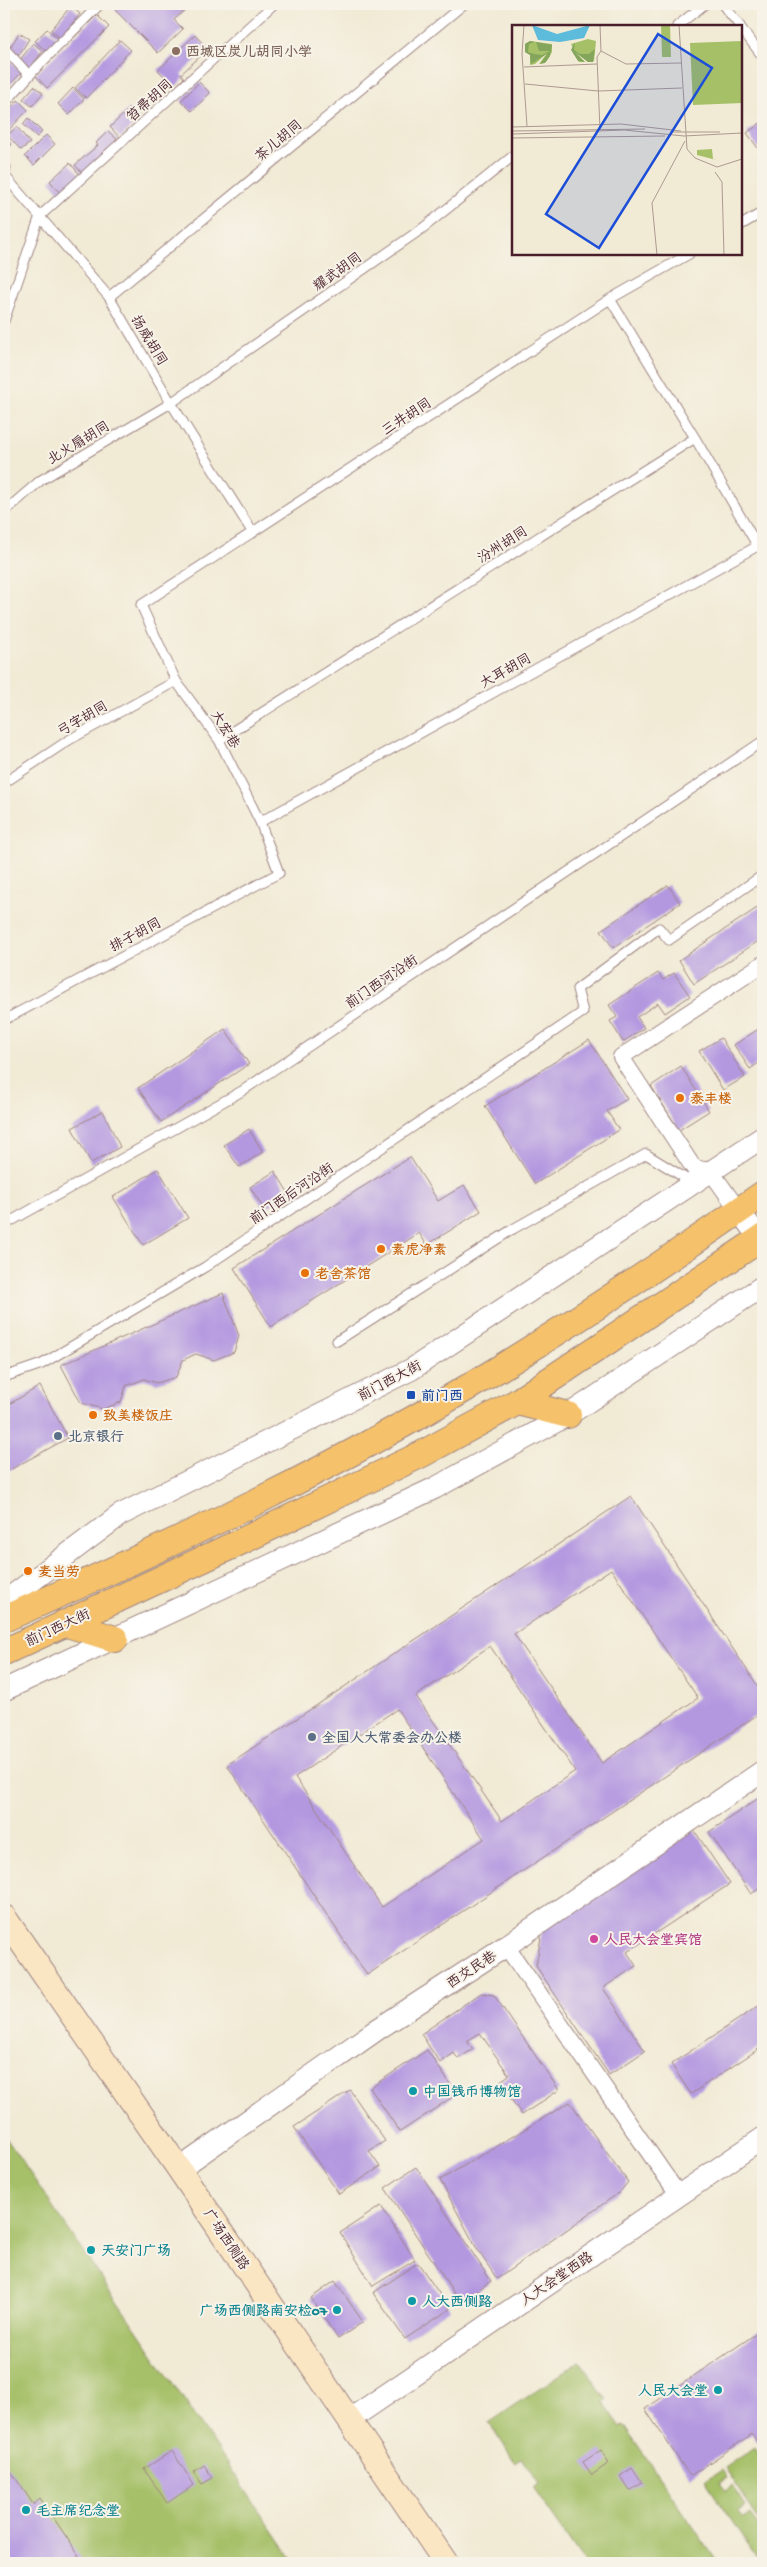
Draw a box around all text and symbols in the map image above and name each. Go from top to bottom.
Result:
inset map [512,25,742,255]
place label: 西城区炭儿胡同小学 [186,44,312,62]
marker: 西城区炭儿胡同小学 [170,45,182,57]
street label: 笤帚胡同 [124,76,177,127]
street label: 茶儿胡同 [252,117,307,166]
street label: 耀武胡同 [310,249,366,296]
street label: 扬威胡同 [126,312,170,370]
street label: 三井胡同 [379,395,435,440]
street label: 北火扇胡同 [44,418,114,469]
street label: 汾州胡同 [475,523,532,568]
street label: 大耳胡同 [477,650,535,693]
street label: 弓字胡同 [54,698,112,742]
street label: 大宏巷 [206,708,243,753]
street label: 排子胡同 [107,915,165,957]
street label: 前门西河沿街 [342,952,422,1014]
marker: 泰丰楼 [674,1092,686,1104]
place label: 泰丰楼 [690,1092,732,1109]
street label: 前门西后河沿街 [246,1160,338,1230]
marker: 素虎净素 [375,1243,387,1255]
place label: 素虎净素 [391,1243,447,1260]
marker: 老舍茶馆 [299,1267,311,1279]
place label: 老舍茶馆 [315,1267,371,1284]
street label: 前门西大街 [355,1357,425,1406]
marker: 前门西 [405,1389,417,1401]
place label: 前门西 [421,1389,463,1406]
place label: 致美楼饭庄 [103,1408,173,1426]
marker: 致美楼饭庄 [87,1409,99,1421]
place label: 北京银行 [68,1429,124,1447]
marker: 北京银行 [52,1430,64,1442]
marker: 麦当劳 [22,1565,34,1577]
place label: 麦当劳 [38,1565,80,1582]
street label: 前门西大街 [22,1606,93,1652]
place label: 全国人大常委会办公楼 [322,1730,462,1748]
marker: 全国人大常委会办公楼 [306,1731,318,1743]
place label: 人民大会堂宾馆 [604,1932,702,1950]
marker: 人民大会堂宾馆 [588,1933,600,1945]
street label: 西交民巷 [444,1947,501,1993]
place label: 中国钱币博物馆 [423,2084,521,2102]
marker: 中国钱币博物馆 [407,2085,419,2097]
street label: 广场西侧路 [198,2206,252,2274]
place label: 天安门广场 [101,2243,171,2261]
marker: 天安门广场 [85,2244,97,2256]
street label: 人大会堂西路 [517,2249,597,2311]
place label: 人大西侧路 [422,2294,492,2312]
marker: 人大西侧路 [406,2295,418,2307]
place label: 广场西侧路南安检07 [200,2303,328,2321]
marker: 广场西侧路南安检07 [331,2304,343,2316]
place label: 人民大会堂 [638,2383,708,2401]
marker: 人民大会堂 [712,2384,724,2396]
place label: 毛主席纪念堂 [36,2503,120,2521]
marker: 毛主席纪念堂 [20,2504,32,2516]

